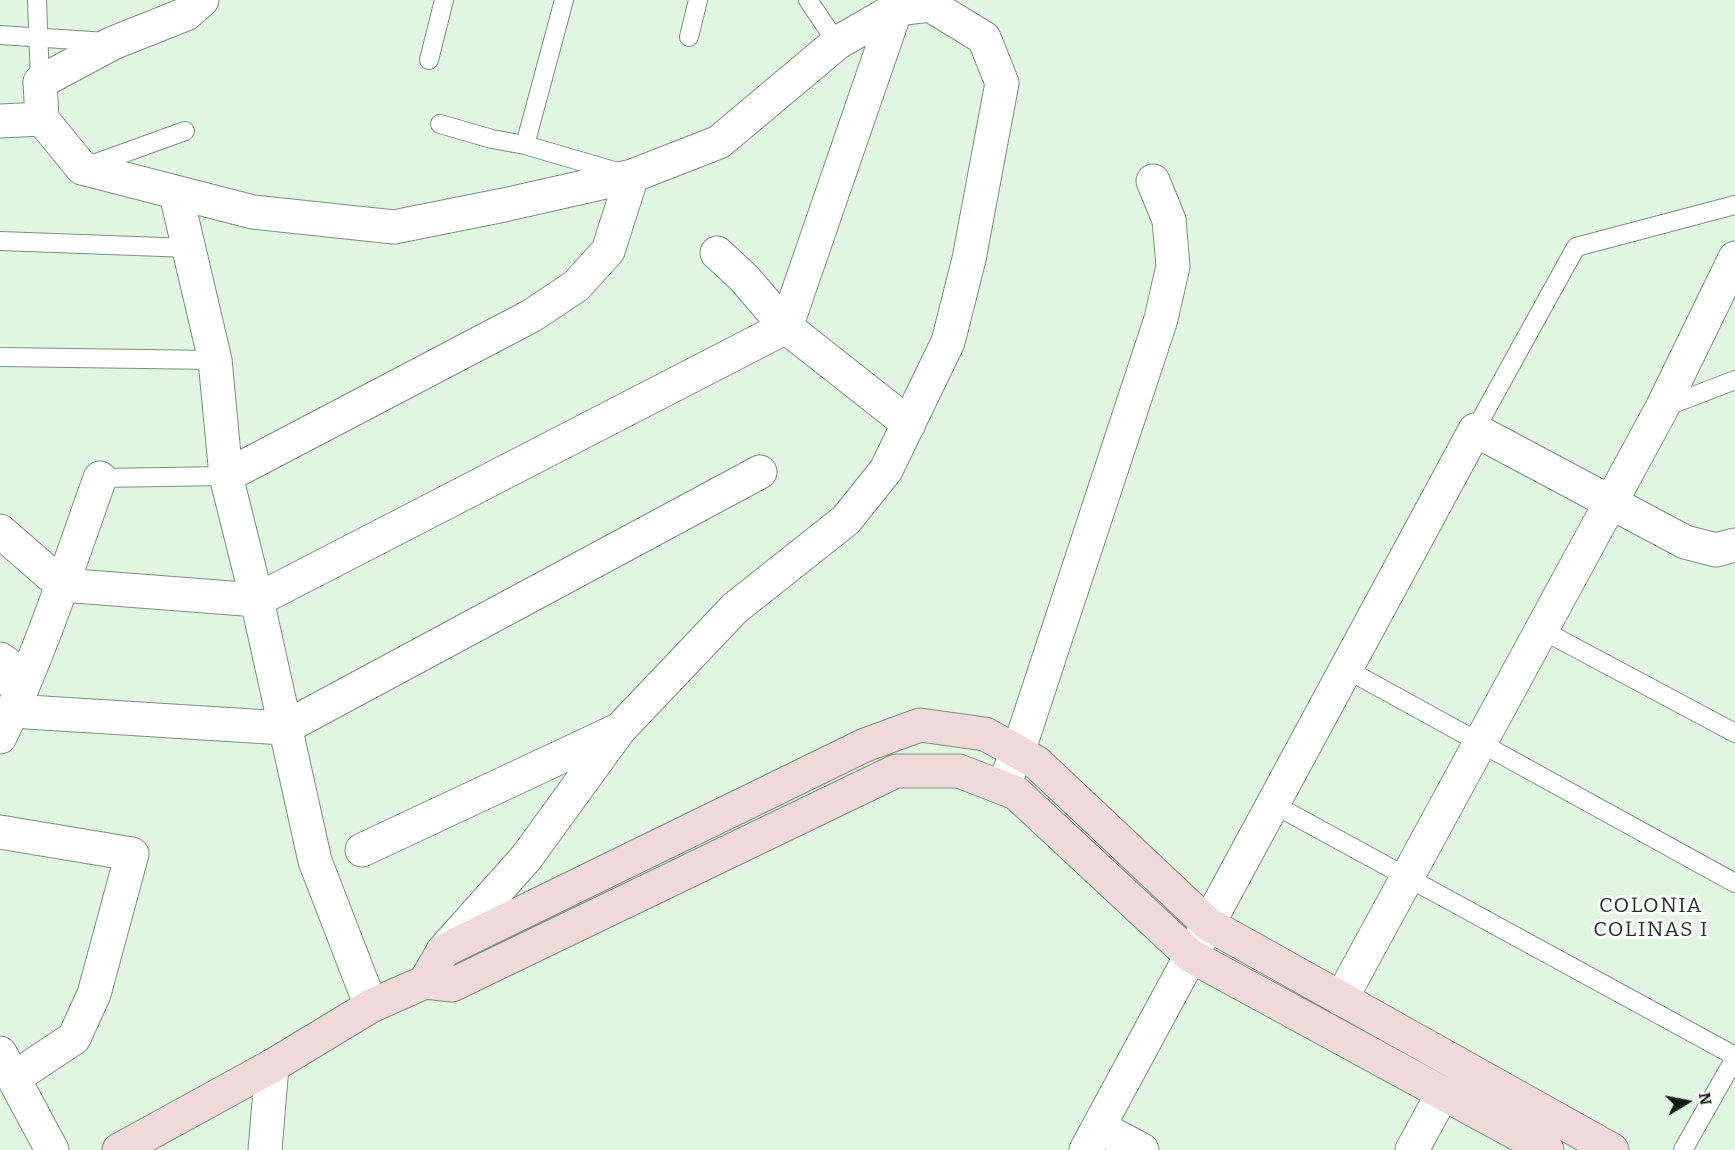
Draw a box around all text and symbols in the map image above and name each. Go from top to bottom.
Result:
district label: COLONIA COLINAS I [1593,893,1709,943]
north arrow [1657,1072,1717,1132]
text: N [1695,1091,1716,1107]

